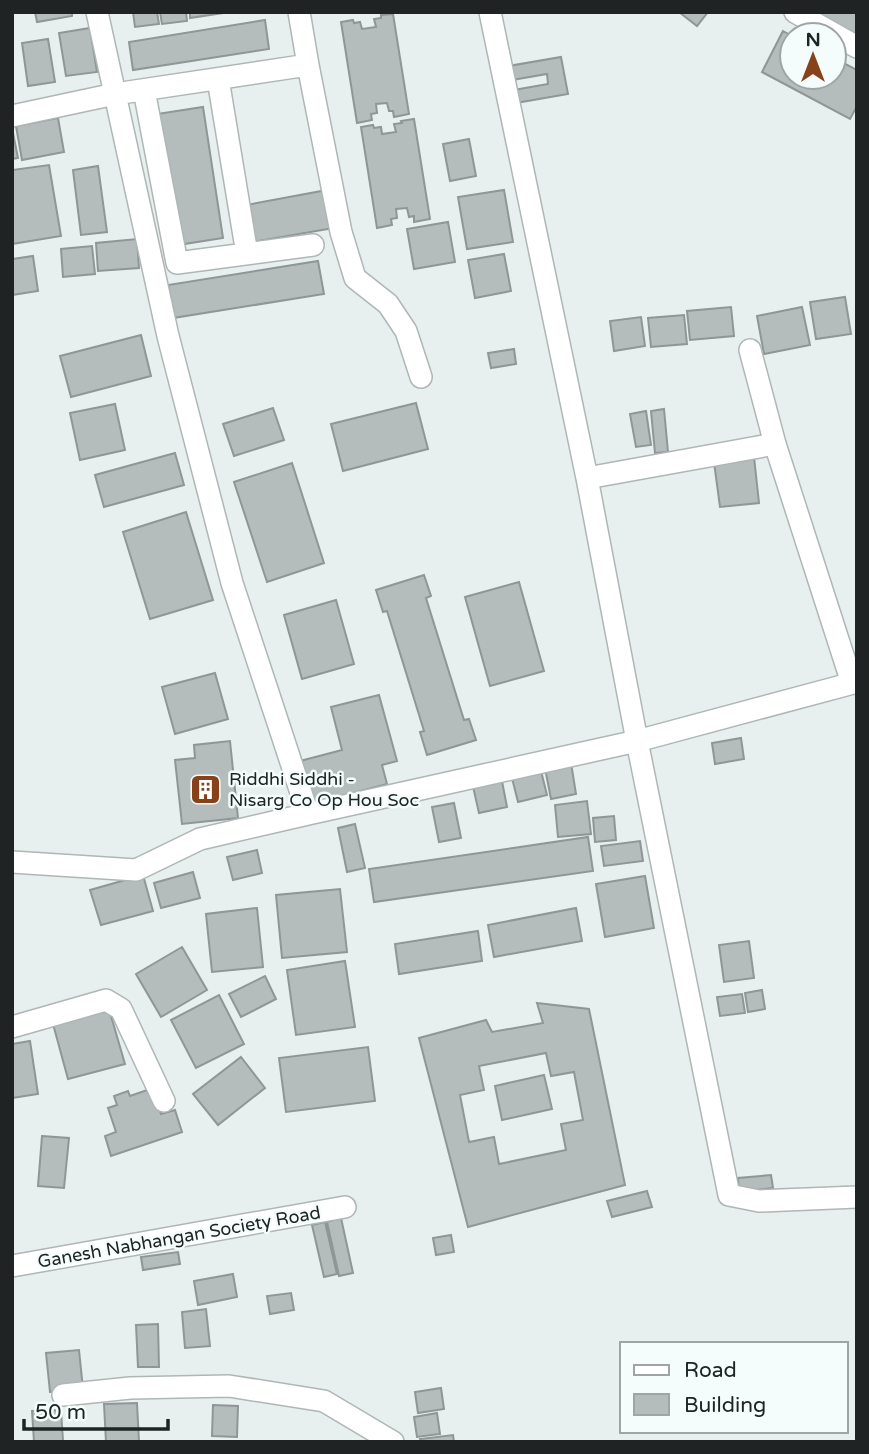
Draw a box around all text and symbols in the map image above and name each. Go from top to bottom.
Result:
north arrow [778,21,848,91]
text: N [805,29,821,51]
place label: Riddhi Siddhi - Nisarg Co Op Hou Soc [229,768,419,811]
building icon: Riddhi Siddhi - Nisarg Co Op Hou Soc [189,772,223,806]
street label: Ganesh Nabhangan Society Road [36,1201,322,1273]
legend [620,1342,848,1433]
text: Road [684,1358,737,1383]
scale bar [24,1388,168,1432]
text: Building [684,1393,766,1418]
text: 50 m [35,1400,86,1425]

